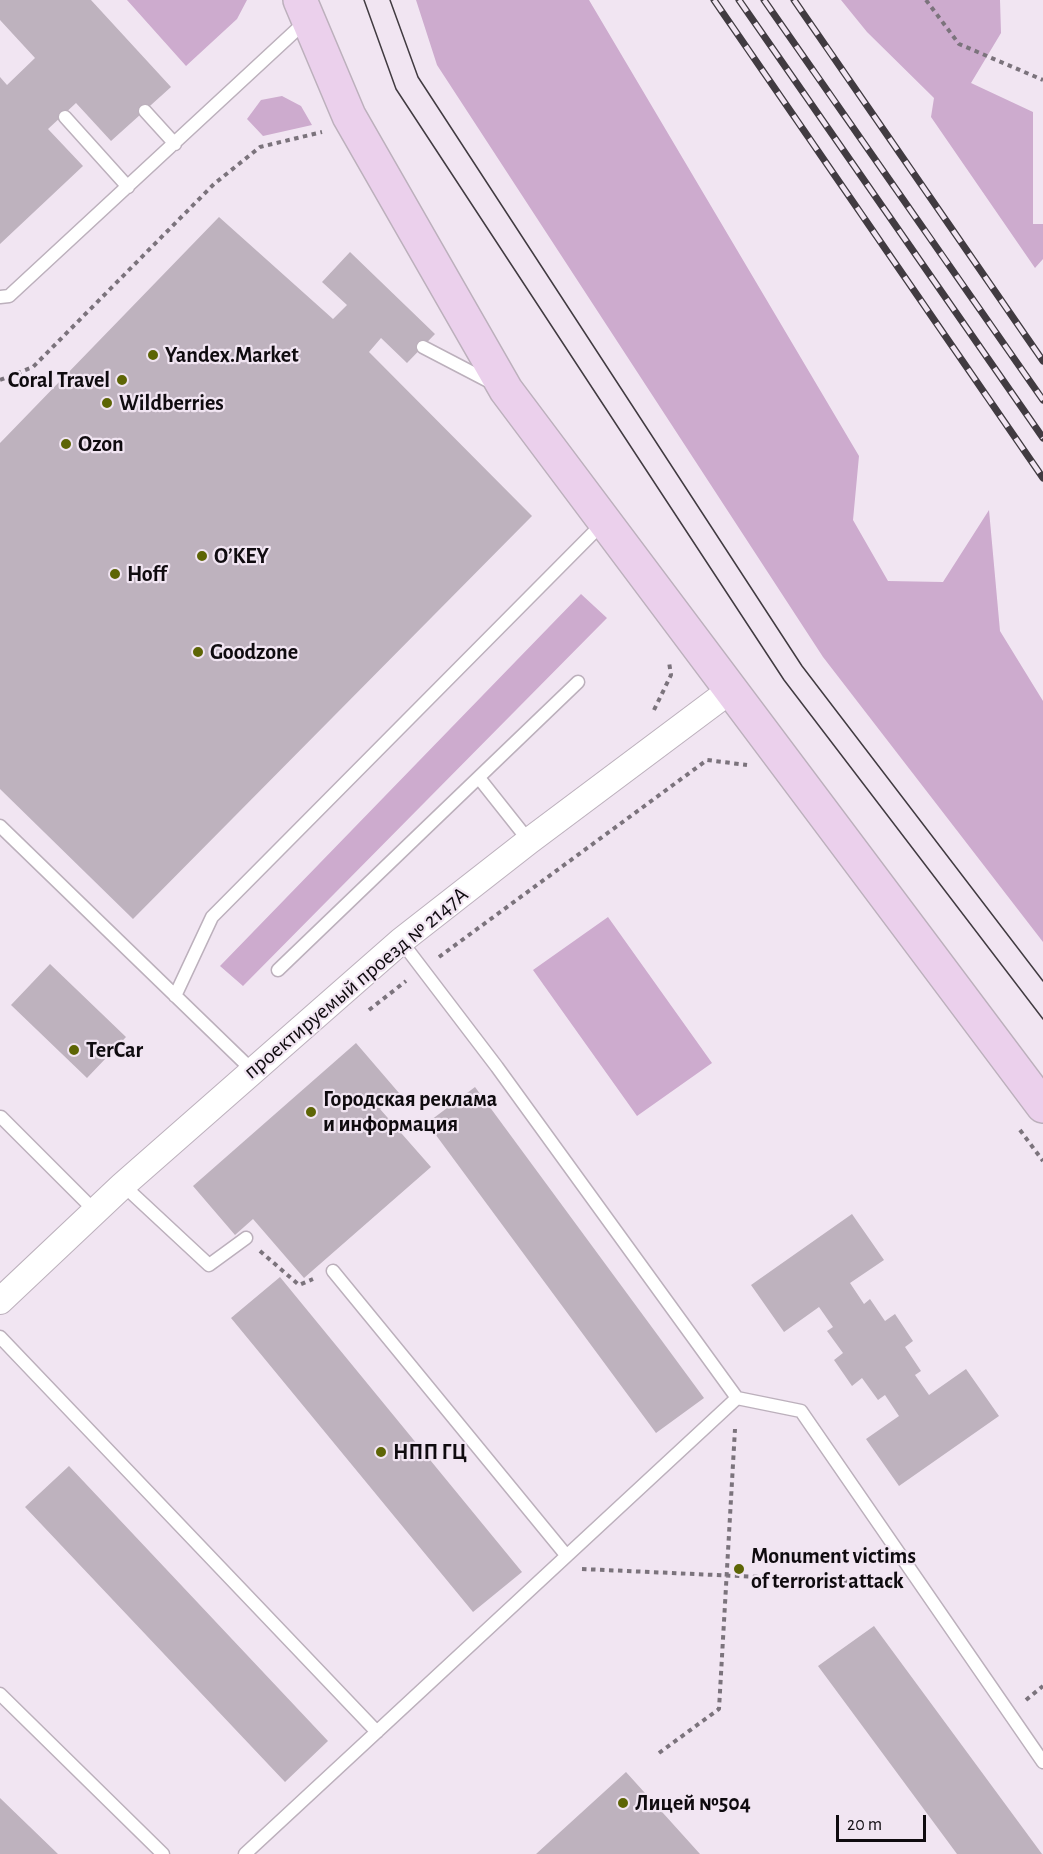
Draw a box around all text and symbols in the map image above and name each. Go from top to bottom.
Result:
place label: Yandex.Market [165,342,299,368]
marker: Yandex.Market [146,348,160,362]
place label: Coral Travel [8,367,110,393]
marker: Coral Travel [115,373,129,387]
place label: Wildberries [119,390,224,416]
marker: Wildberries [100,396,114,410]
place label: Ozon [78,431,124,457]
marker: Ozon [59,437,73,451]
place label: O’KEY [214,543,269,569]
marker: O’KEY [195,549,209,563]
place label: Hoff [127,561,167,587]
marker: Hoff [108,567,122,581]
place label: Goodzone [210,639,298,665]
marker: Goodzone [191,645,205,659]
street label: проектируемый проезд № 2147А [238,881,474,1085]
place label: TerCar [86,1037,143,1063]
marker: TerCar [67,1043,81,1057]
place label: Городская реклама и информация [323,1086,497,1138]
marker: Городская реклама и информация [304,1105,318,1119]
place label: НПП ГЦ [393,1439,467,1465]
marker: НПП ГЦ [374,1445,388,1459]
place label: Monument victims of terrorist attack [751,1543,916,1594]
marker: Monument victims of terrorist attack [732,1562,746,1576]
place label: Лицей №504 [635,1790,751,1816]
marker: Лицей №504 [616,1796,630,1810]
scale bar [839,1803,929,1841]
text: 20 m [847,1816,882,1834]

